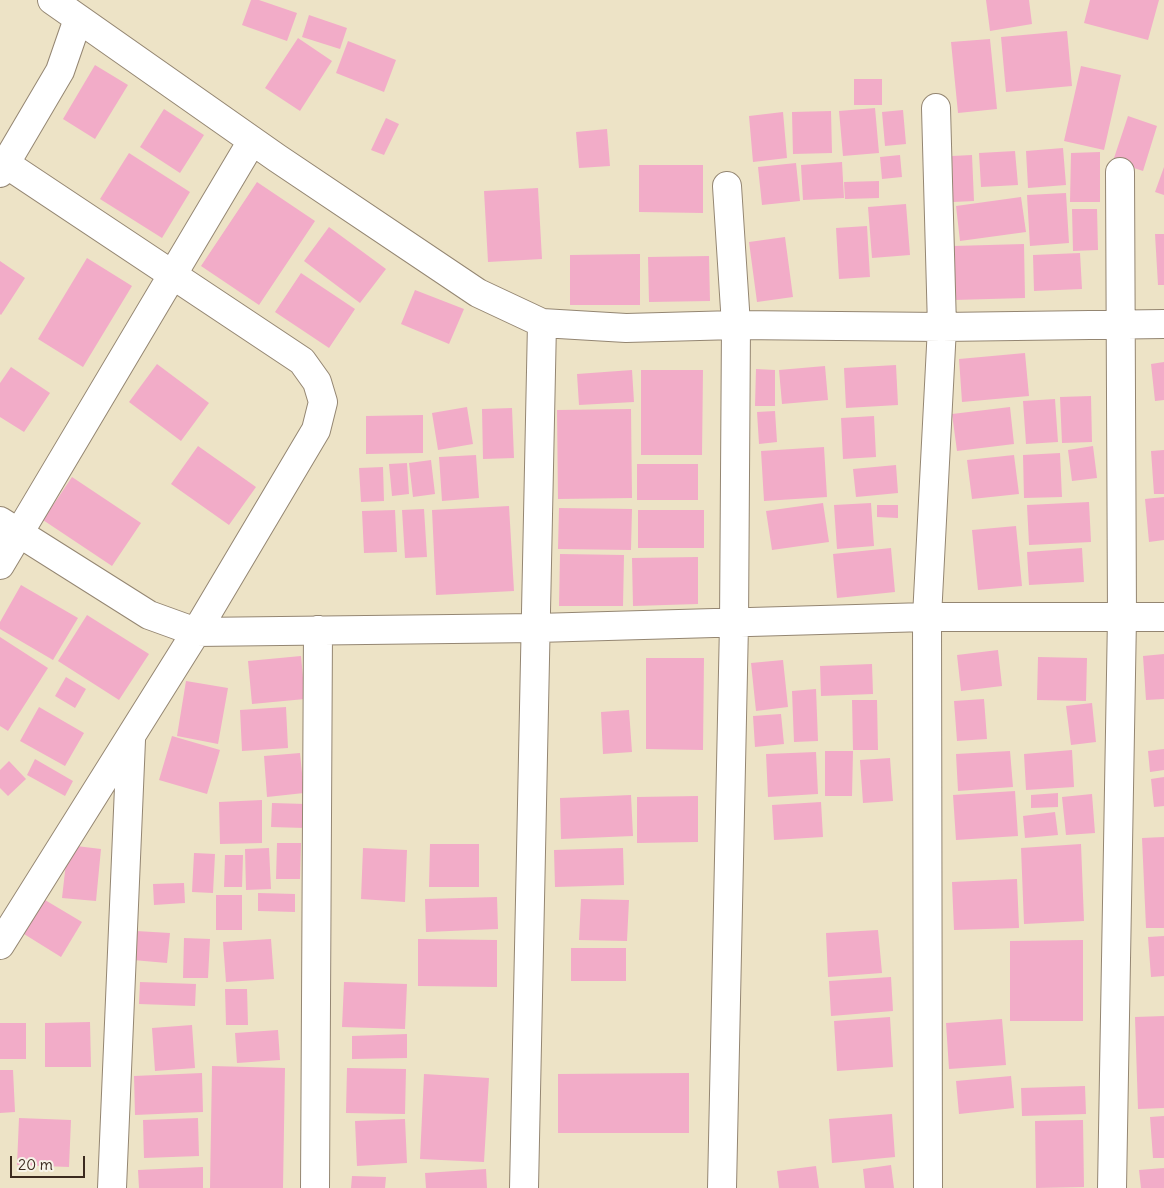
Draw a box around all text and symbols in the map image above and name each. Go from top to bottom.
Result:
scale bar [12,1146,88,1178]
text: 20 m [18,1155,53,1174]

